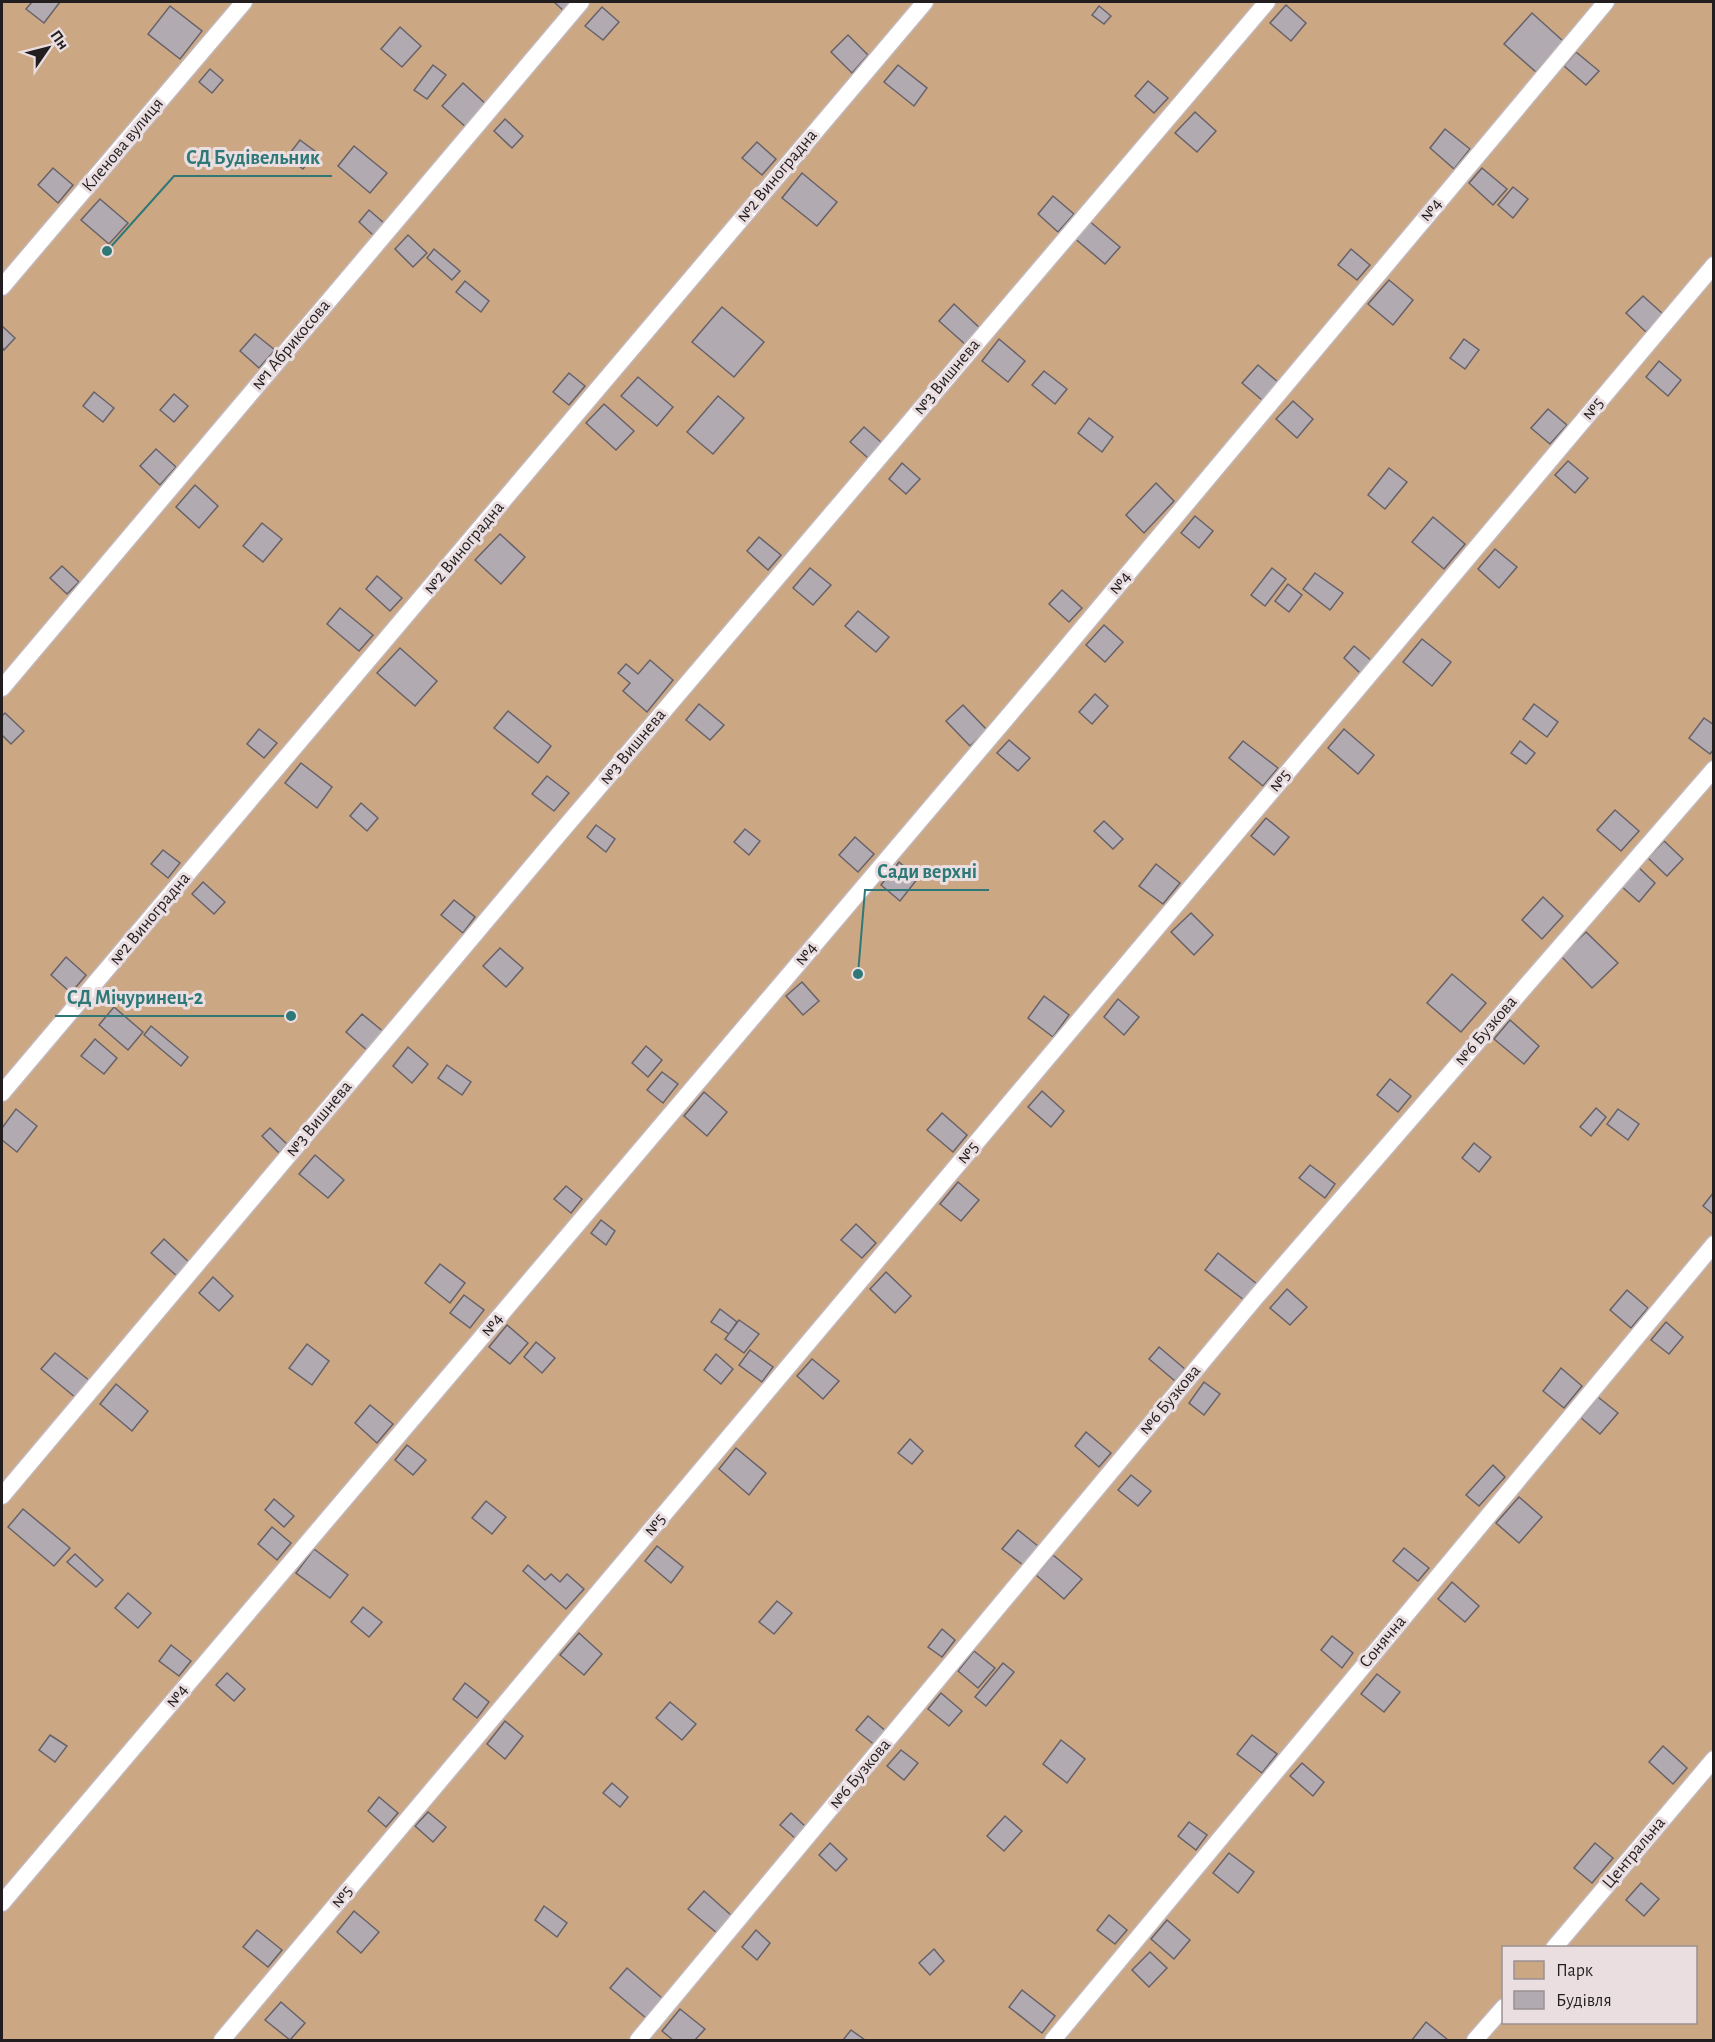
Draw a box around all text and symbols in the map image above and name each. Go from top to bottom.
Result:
north arrow [18,18,78,78]
text: Пн [47,27,72,53]
street label: Кленова вулиця [79,95,167,195]
street label: №2 Виноградна [733,126,821,226]
callout: СД Будівельник [174,138,332,176]
text: СД Будівельник [186,148,320,168]
street label: №4 [1416,195,1446,225]
street label: №1 Абрикосова [247,296,334,394]
street label: №3 Вишнева [910,336,984,418]
street label: №5 [1579,394,1607,424]
street label: №2 Виноградна [420,498,508,598]
street label: №4 [1105,568,1135,598]
street label: №3 Вишнева [596,706,670,788]
street label: №5 [1266,766,1294,796]
callout: Сади верхні [865,852,989,890]
text: Сади верхні [877,862,977,882]
street label: №2 Виноградна [106,869,194,969]
street label: №4 [791,939,821,969]
callout: СД Мічуринец-2 [55,978,215,1016]
text: СД Мічуринец-2 [67,988,203,1008]
street label: №6 Бузкова [1451,993,1521,1069]
street label: №3 Вишнева [282,1078,356,1160]
street label: №5 [954,1138,982,1168]
street label: №4 [477,1310,507,1340]
street label: №6 Бузкова [1136,1362,1204,1438]
street label: №5 [641,1510,669,1540]
street label: Сонячна [1356,1612,1410,1672]
street label: №4 [162,1681,192,1711]
street label: №6 Бузкова [826,1736,894,1812]
street label: Центральна [1599,1814,1669,1892]
street label: №5 [328,1882,356,1912]
legend [1502,1946,1697,2024]
text: Парк [1556,1962,1594,1980]
text: Будівля [1556,1992,1612,2010]

